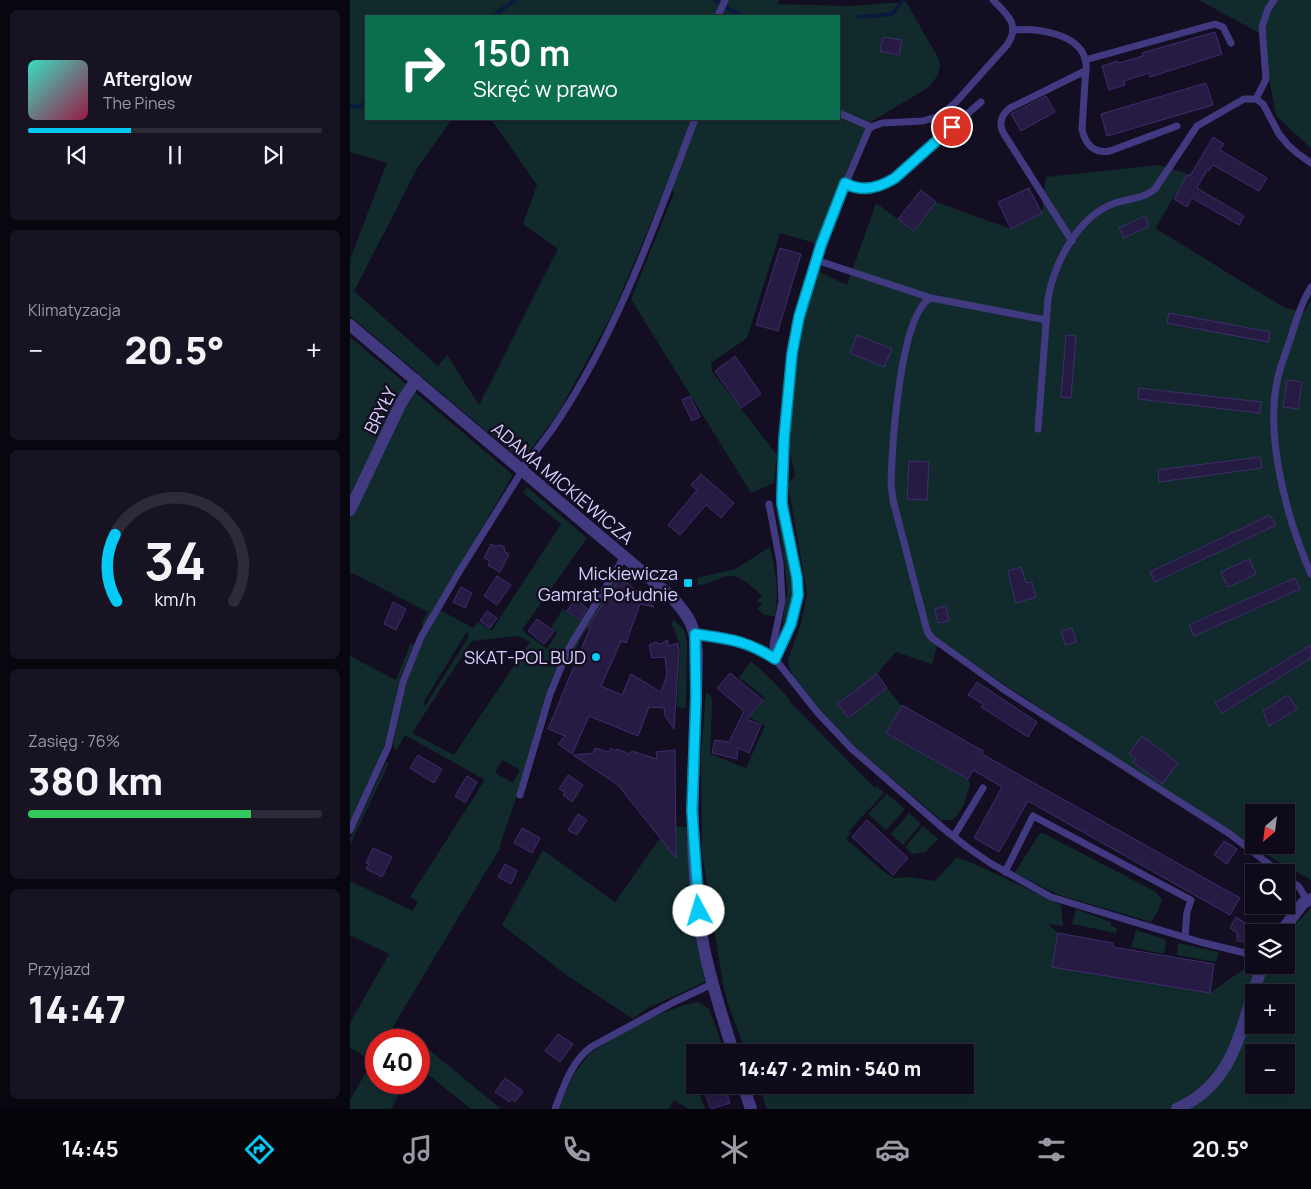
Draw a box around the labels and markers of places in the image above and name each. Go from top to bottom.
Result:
pin [931,106,973,148]
place label: Mickiewicza Gamrat Południe [538,561,678,606]
marker: Mickiewicza Gamrat Południe [682,577,694,589]
place label: SKAT-POL BUD [464,645,586,669]
marker: SKAT-POL BUD [590,651,602,663]

